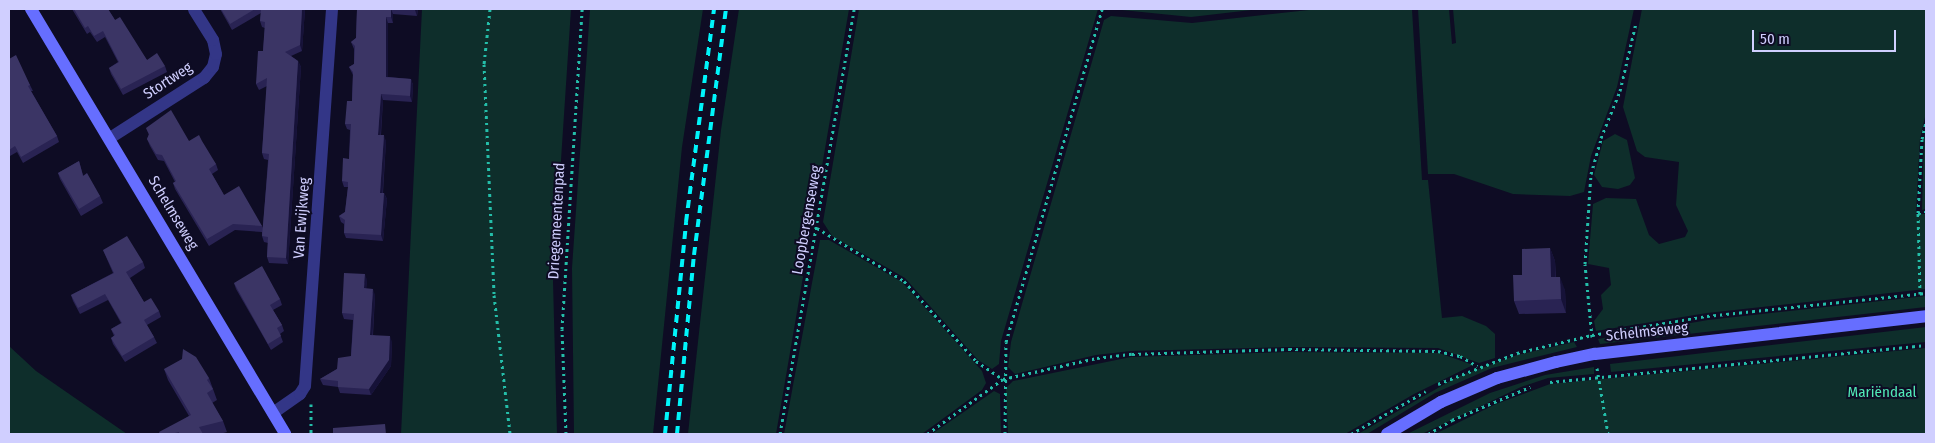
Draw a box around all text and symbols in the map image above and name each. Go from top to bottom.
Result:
scale bar [1755,20,1899,52]
text: 50 m [1760,30,1790,48]
street label: Stortweg [140,59,196,103]
street label: Driegemeentenpad [545,162,569,280]
street label: Loopbergenseweg [789,164,825,276]
street label: Schelmseweg [144,173,202,253]
street label: Van Ewijkweg [290,177,314,259]
street label: Schelmseweg [1605,319,1689,345]
park label: Mariëndaal [1848,384,1916,402]

